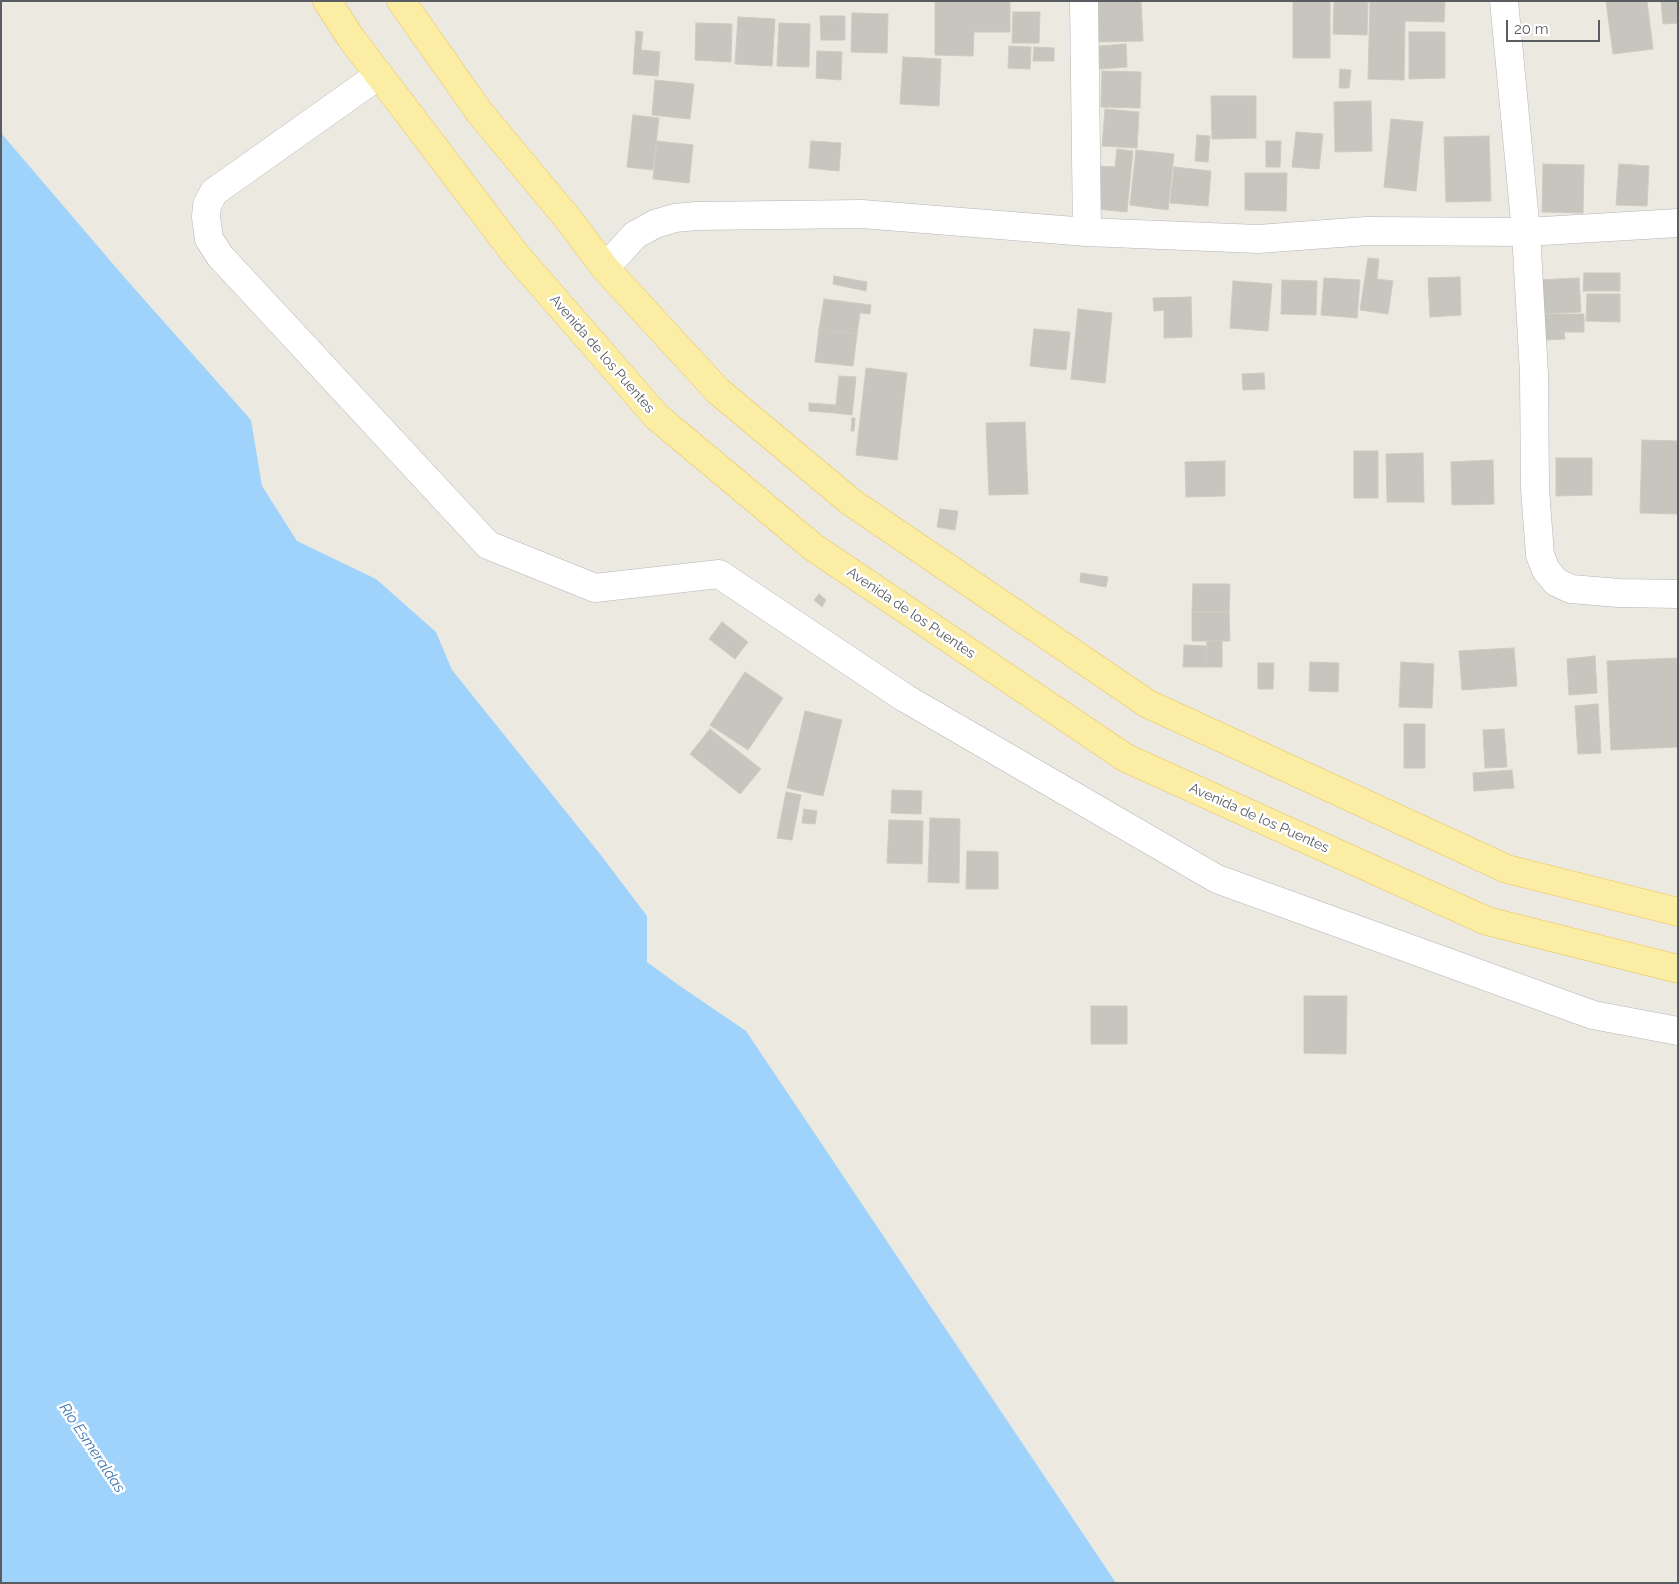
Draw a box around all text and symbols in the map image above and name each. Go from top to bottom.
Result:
scale bar [1509,10,1603,42]
text: 20 m [1514,20,1549,38]
street label: Avenida de los Puentes [546,291,658,417]
street label: Avenida de los Puentes [844,564,978,662]
street label: Avenida de los Puentes [1186,780,1332,856]
water label: Río Esmeraldas [55,1400,129,1496]

